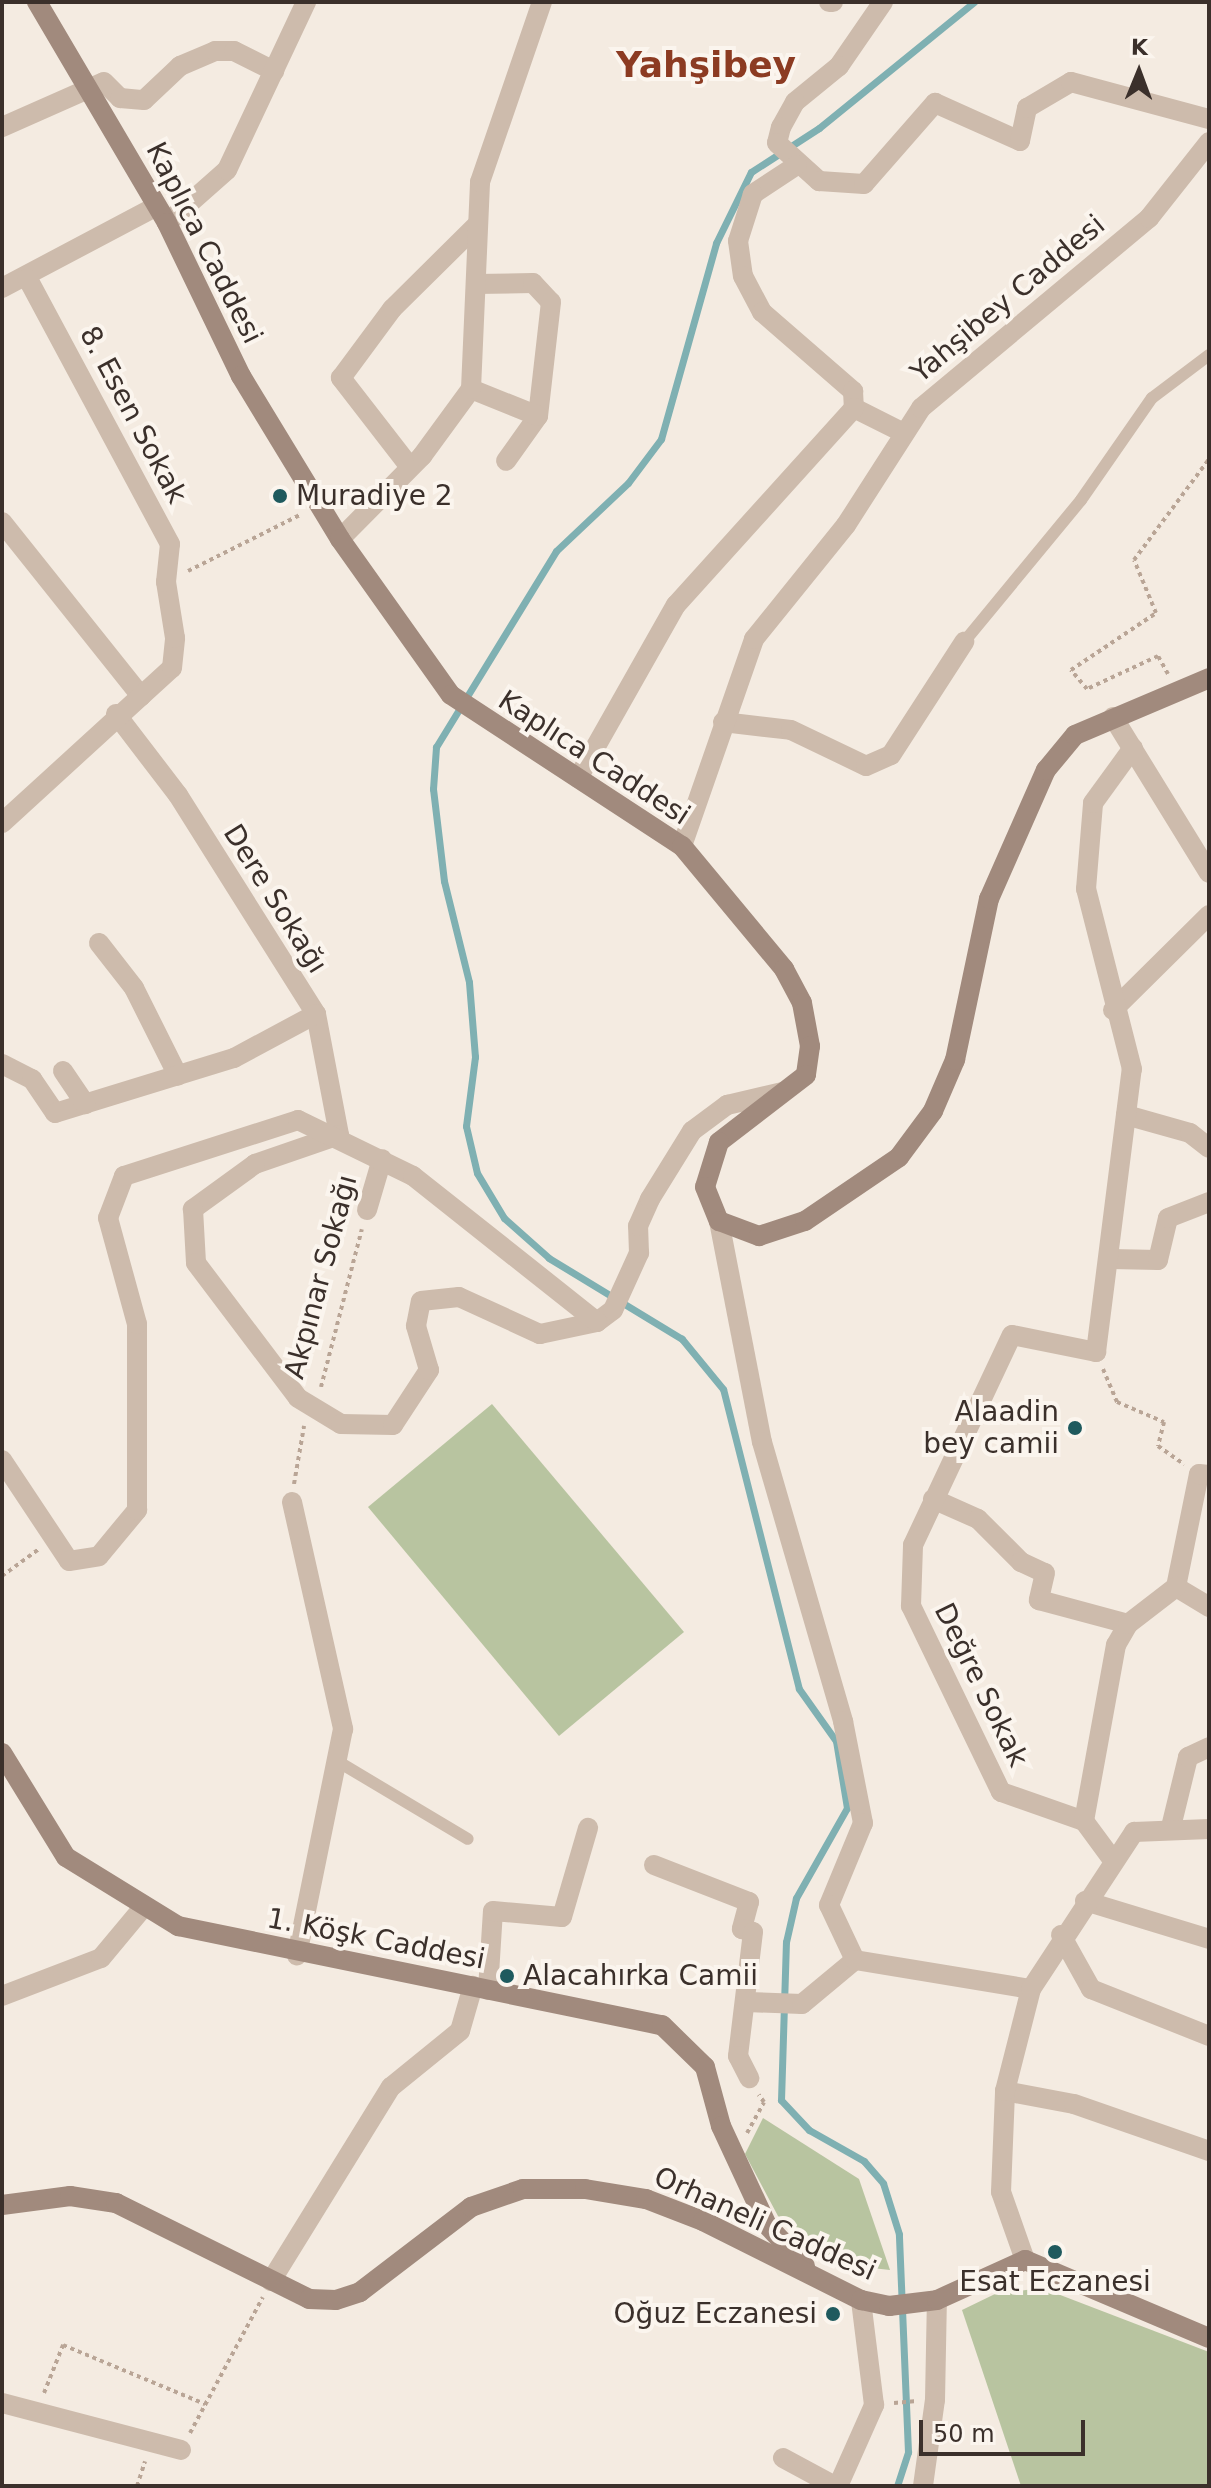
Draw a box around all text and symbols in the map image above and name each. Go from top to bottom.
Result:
north arrow [1099,32,1179,112]
text: K [1131,35,1148,60]
district label: Yahşibey [616,43,796,87]
street label: Kaplıca Caddesi [139,137,269,349]
street label: Yahşibey Caddesi [904,208,1112,390]
street label: 8. Esen Sokak [72,321,194,509]
place label: Muradiye 2 [296,479,453,513]
marker: Muradiye 2 [271,487,289,505]
street label: Kaplıca Caddesi [492,684,696,832]
street label: Dere Sokağı [216,818,334,980]
street label: Akpınar Sokağı [278,1171,364,1383]
place label: Alaadin bey camii [923,1395,1059,1461]
marker: Alaadin bey camii [1066,1419,1084,1437]
street label: Değre Sokak [927,1598,1035,1772]
street label: 1. Köşk Caddesi [264,1901,488,1977]
place label: Alacahırka Camii [523,1959,758,1993]
marker: Alacahırka Camii [498,1967,516,1985]
street label: Orhaneli Caddesi [649,2160,881,2288]
marker: Esat Eczanesi [1046,2243,1064,2261]
place label: Esat Eczanesi [959,2265,1151,2299]
place label: Oğuz Eczanesi [614,2297,817,2331]
marker: Oğuz Eczanesi [824,2305,842,2323]
scale bar [923,2404,1089,2454]
text: 50 m [933,2420,995,2448]

